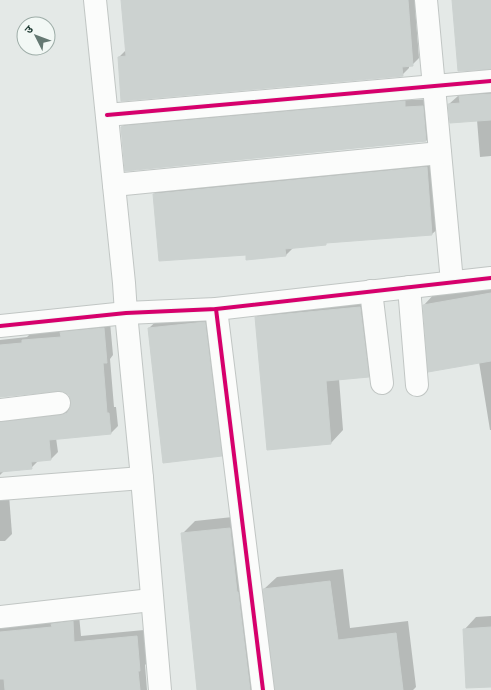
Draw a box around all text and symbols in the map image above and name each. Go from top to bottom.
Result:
north arrow [16,16,56,56]
text: उ [22,22,36,36]

